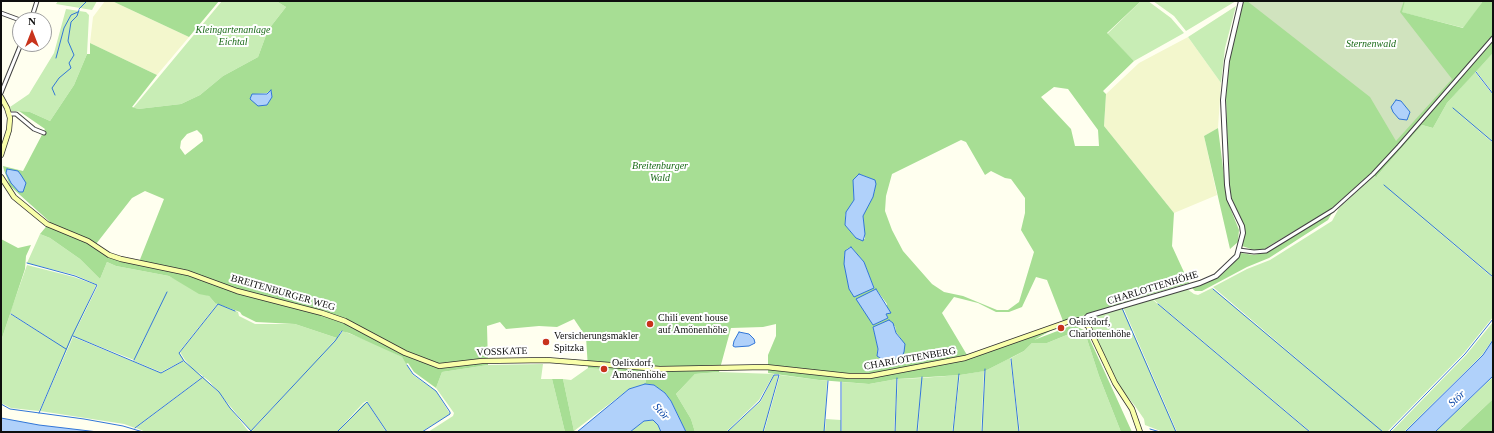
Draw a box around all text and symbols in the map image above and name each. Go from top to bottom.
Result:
north arrow [12,12,52,52]
text: N [28,15,36,27]
park label: Kleingartenanlage Eichtal [196,24,270,48]
park label: Sternenwald [1346,38,1396,50]
park label: Breitenburger Wald [632,160,688,184]
street label: CHARLOTTENHÖHE [1106,268,1200,308]
street label: BREITENBURGER WEG [229,272,337,314]
place label: Chili event house auf Amönenhöhe [658,312,728,336]
place label: Oelixdorf, Charlottenhöhe [1069,316,1131,340]
marker: Chili event house auf Amönenhöhe [645,319,655,329]
marker: Oelixdorf, Charlottenhöhe [1056,323,1066,333]
place label: Versicherungsmakler Spitzka [554,330,638,354]
marker: Versicherungsmakler Spitzka [541,337,551,347]
street label: VOSSKATE [476,345,528,359]
street label: CHARLOTTENBERG [863,345,957,373]
place label: Oelixdorf, Amönenhöhe [612,357,666,380]
marker: Oelixdorf, Amönenhöhe [599,364,609,374]
water label: Stör [1446,388,1468,410]
water label: Stör [650,401,672,423]

